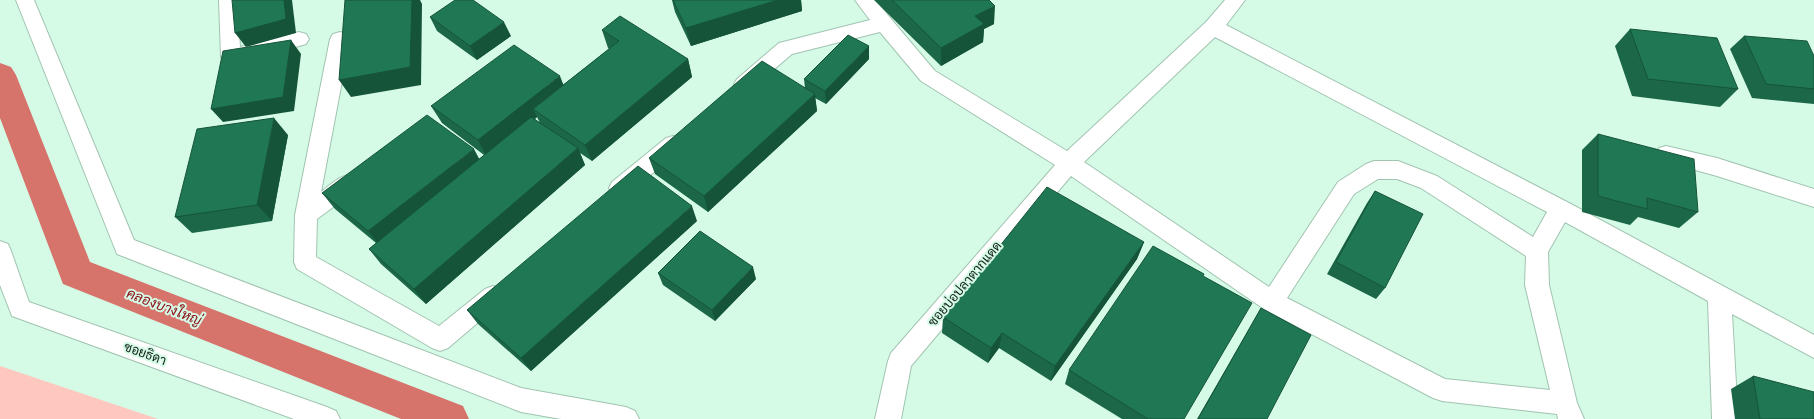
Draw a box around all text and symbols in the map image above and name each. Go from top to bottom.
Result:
street label: ซอยบ่อปลาตากแดด [923,237,1007,331]
water label: คลองบางใหญ่ [123,283,206,331]
street label: ซอยธิดา [121,337,169,371]

